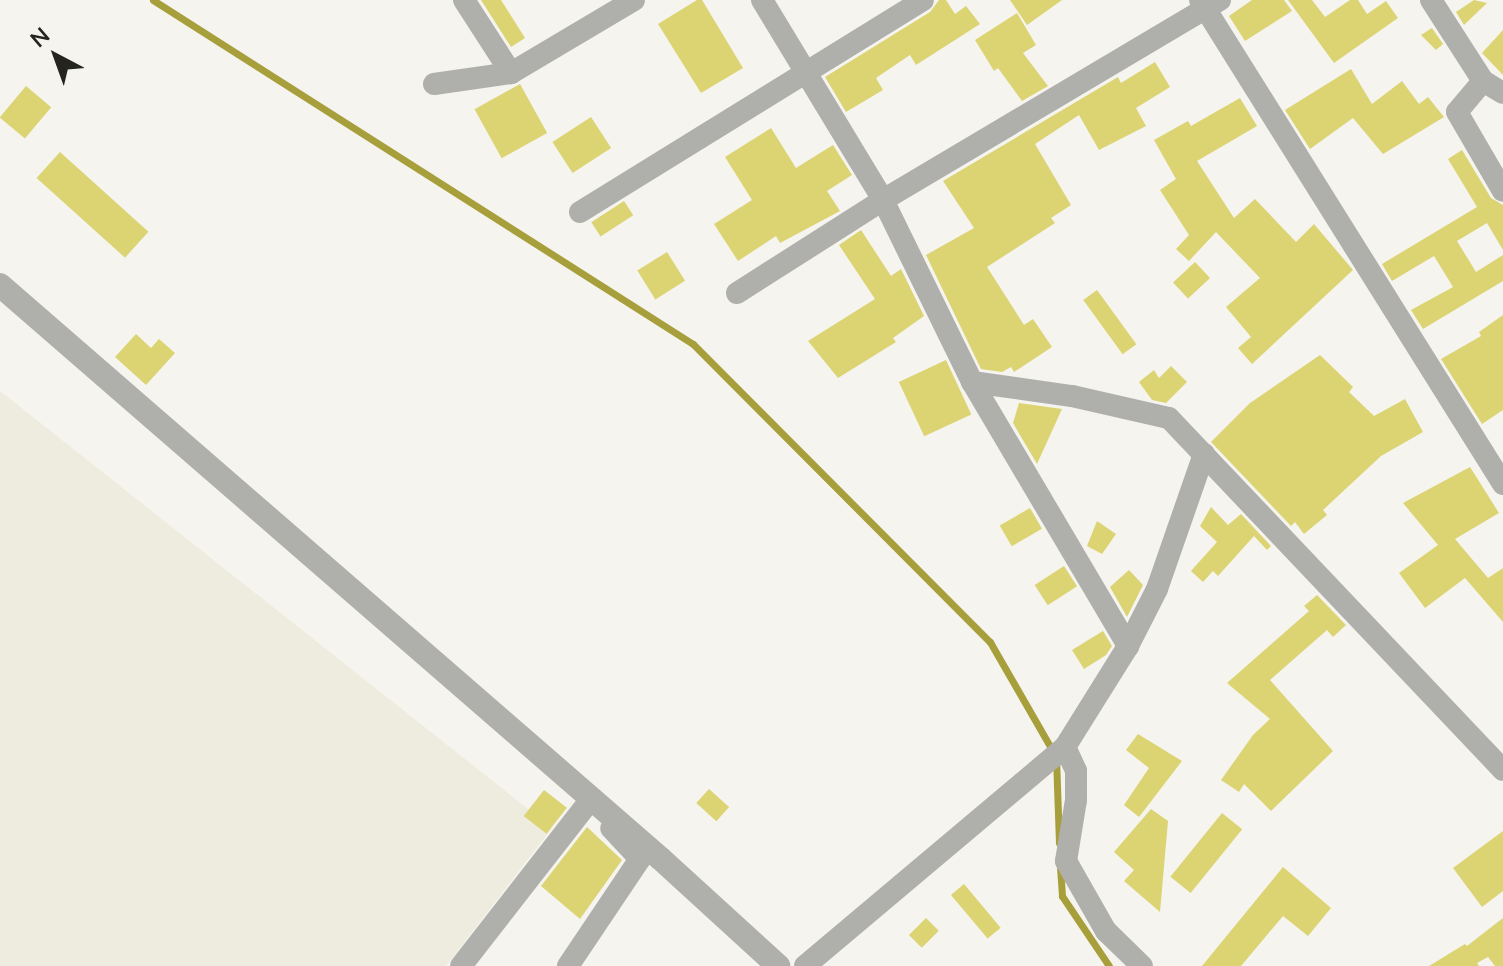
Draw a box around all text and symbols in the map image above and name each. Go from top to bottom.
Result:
north arrow [16,16,96,96]
text: N [24,21,56,55]

